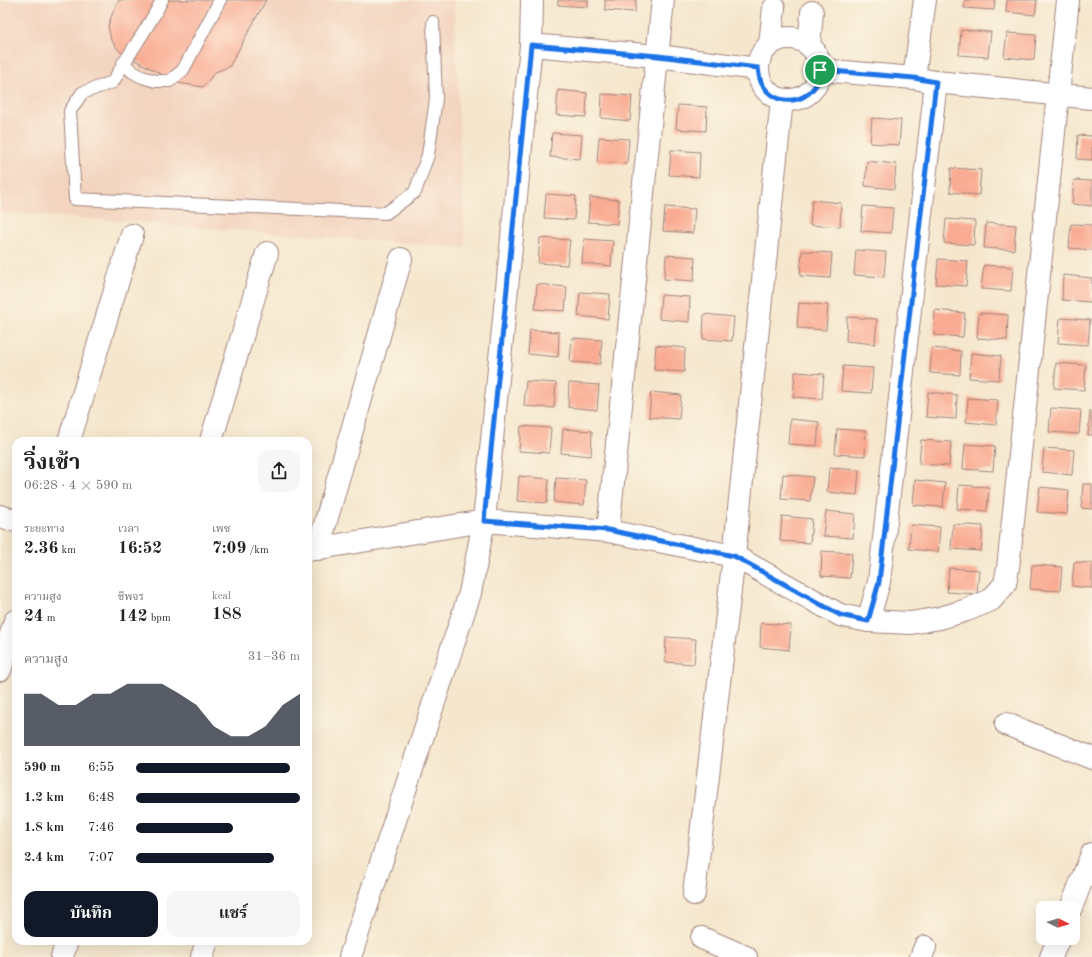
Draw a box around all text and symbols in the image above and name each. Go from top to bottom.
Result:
pin [803,53,837,87]
icon: arrive [809,59,831,81]
button: share [258,450,300,492]
text: วิ่งเช้า [24,452,80,474]
text: 06:28 · 4 × 590 m [24,479,132,492]
text: ระยะทาง [24,524,65,535]
text: เวลา [118,524,139,535]
text: เพซ [212,524,230,535]
text: 2.36 [24,540,58,557]
text: 16:52 [118,540,162,557]
text: 7:09 [212,540,246,557]
text: km [58,545,76,556]
text: /km [246,545,269,556]
text: kcal [212,591,231,602]
text: ความสูง [24,592,62,603]
text: ชีพจร [118,592,144,603]
text: 188 [212,606,242,623]
text: 24 [24,608,44,625]
text: 142 [118,608,148,625]
text: m [44,613,56,624]
text: bpm [148,613,171,624]
text: 31–36 m [248,650,300,663]
text: ความสูง [24,653,68,666]
text: 590 m [24,761,61,774]
text: 6:55 [88,761,114,774]
text: 1.2 km [24,791,64,804]
text: 6:48 [88,791,114,804]
text: 1.8 km [24,821,64,834]
text: 7:46 [88,821,114,834]
text: 2.4 km [24,851,64,864]
text: 7:07 [88,851,114,864]
button: บันทึก [24,891,158,937]
button: แชร์ [166,891,300,937]
north arrow [1036,901,1080,945]
map controls [1036,901,1080,945]

